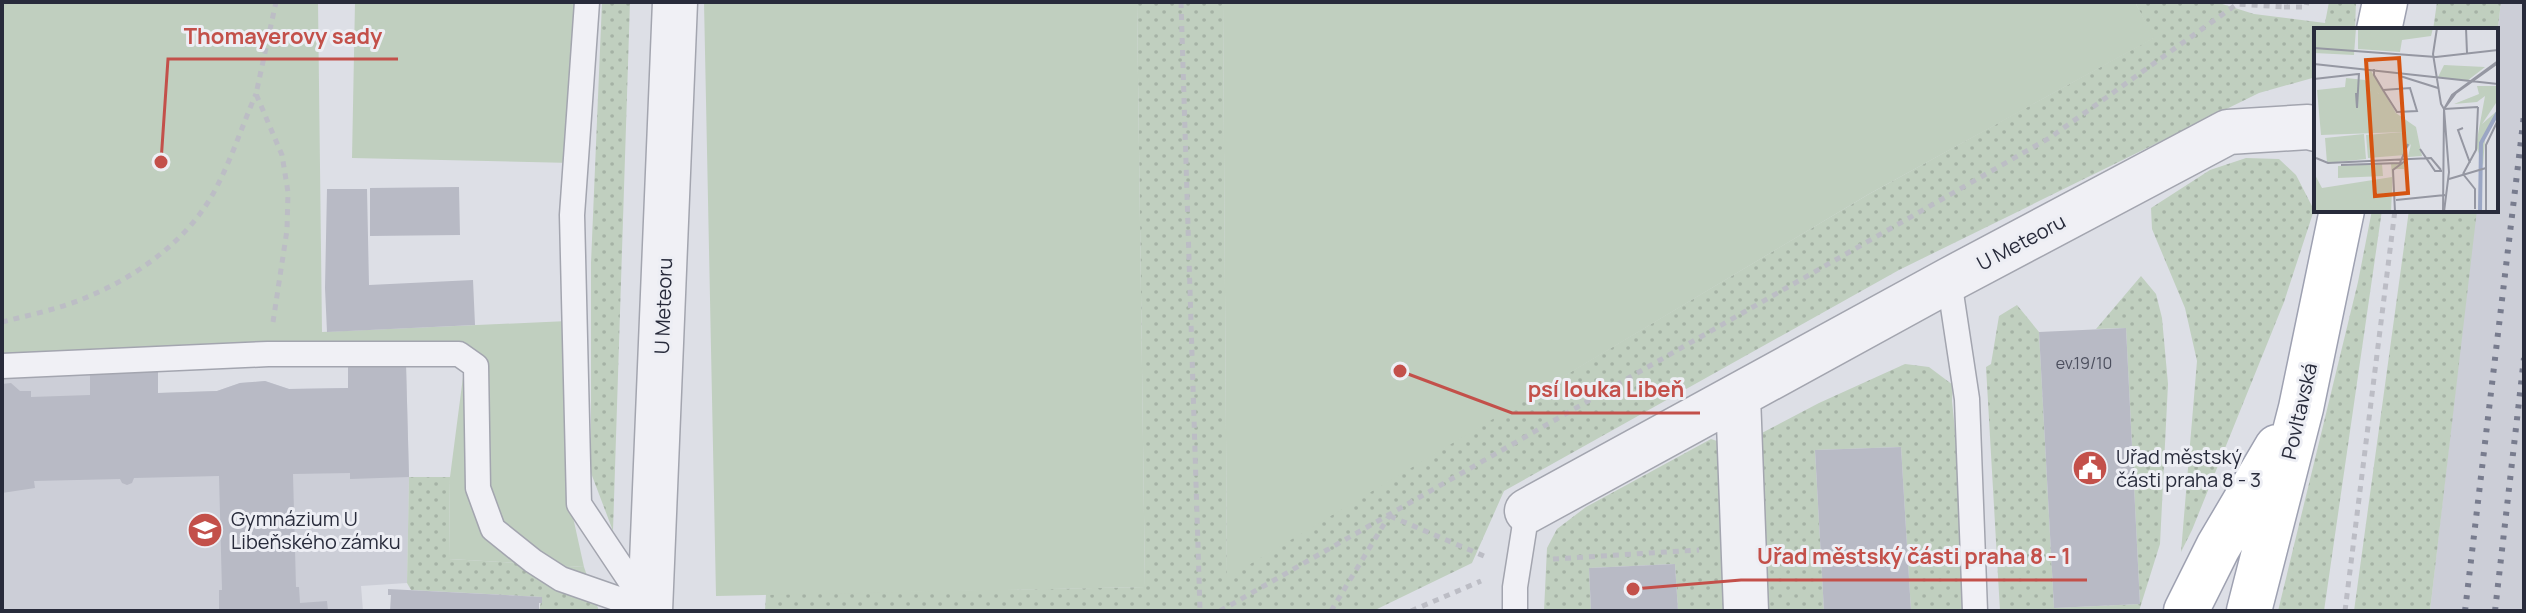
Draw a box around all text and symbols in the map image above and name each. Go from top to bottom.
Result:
callout: Thomayerovy sady [168,13,398,59]
text: Thomayerovy sady [184,21,383,51]
inset map [2314,28,2498,212]
street label: U Meteoru [1972,207,2070,277]
street label: U Meteoru [648,257,678,355]
house number: ev.19/10 [2056,352,2112,374]
street label: Povltavská [2275,360,2323,462]
callout: psí louka Libeň [1512,367,1700,413]
text: psí louka Libeň [1528,374,1684,404]
place label: Uřad městský části praha 8 - 3 [2116,443,2261,493]
public building icon: Uřad městský části praha 8 - 3 [2071,449,2109,487]
place label: Gymnázium U Libeňského zámku [231,505,401,555]
school or university icon: Gymnázium U Libeňského zámku [186,511,224,549]
callout: Uřad městský části praha 8 - 1 [1741,534,2087,580]
text: Uřad městský části praha 8 - 1 [1757,541,2071,571]

